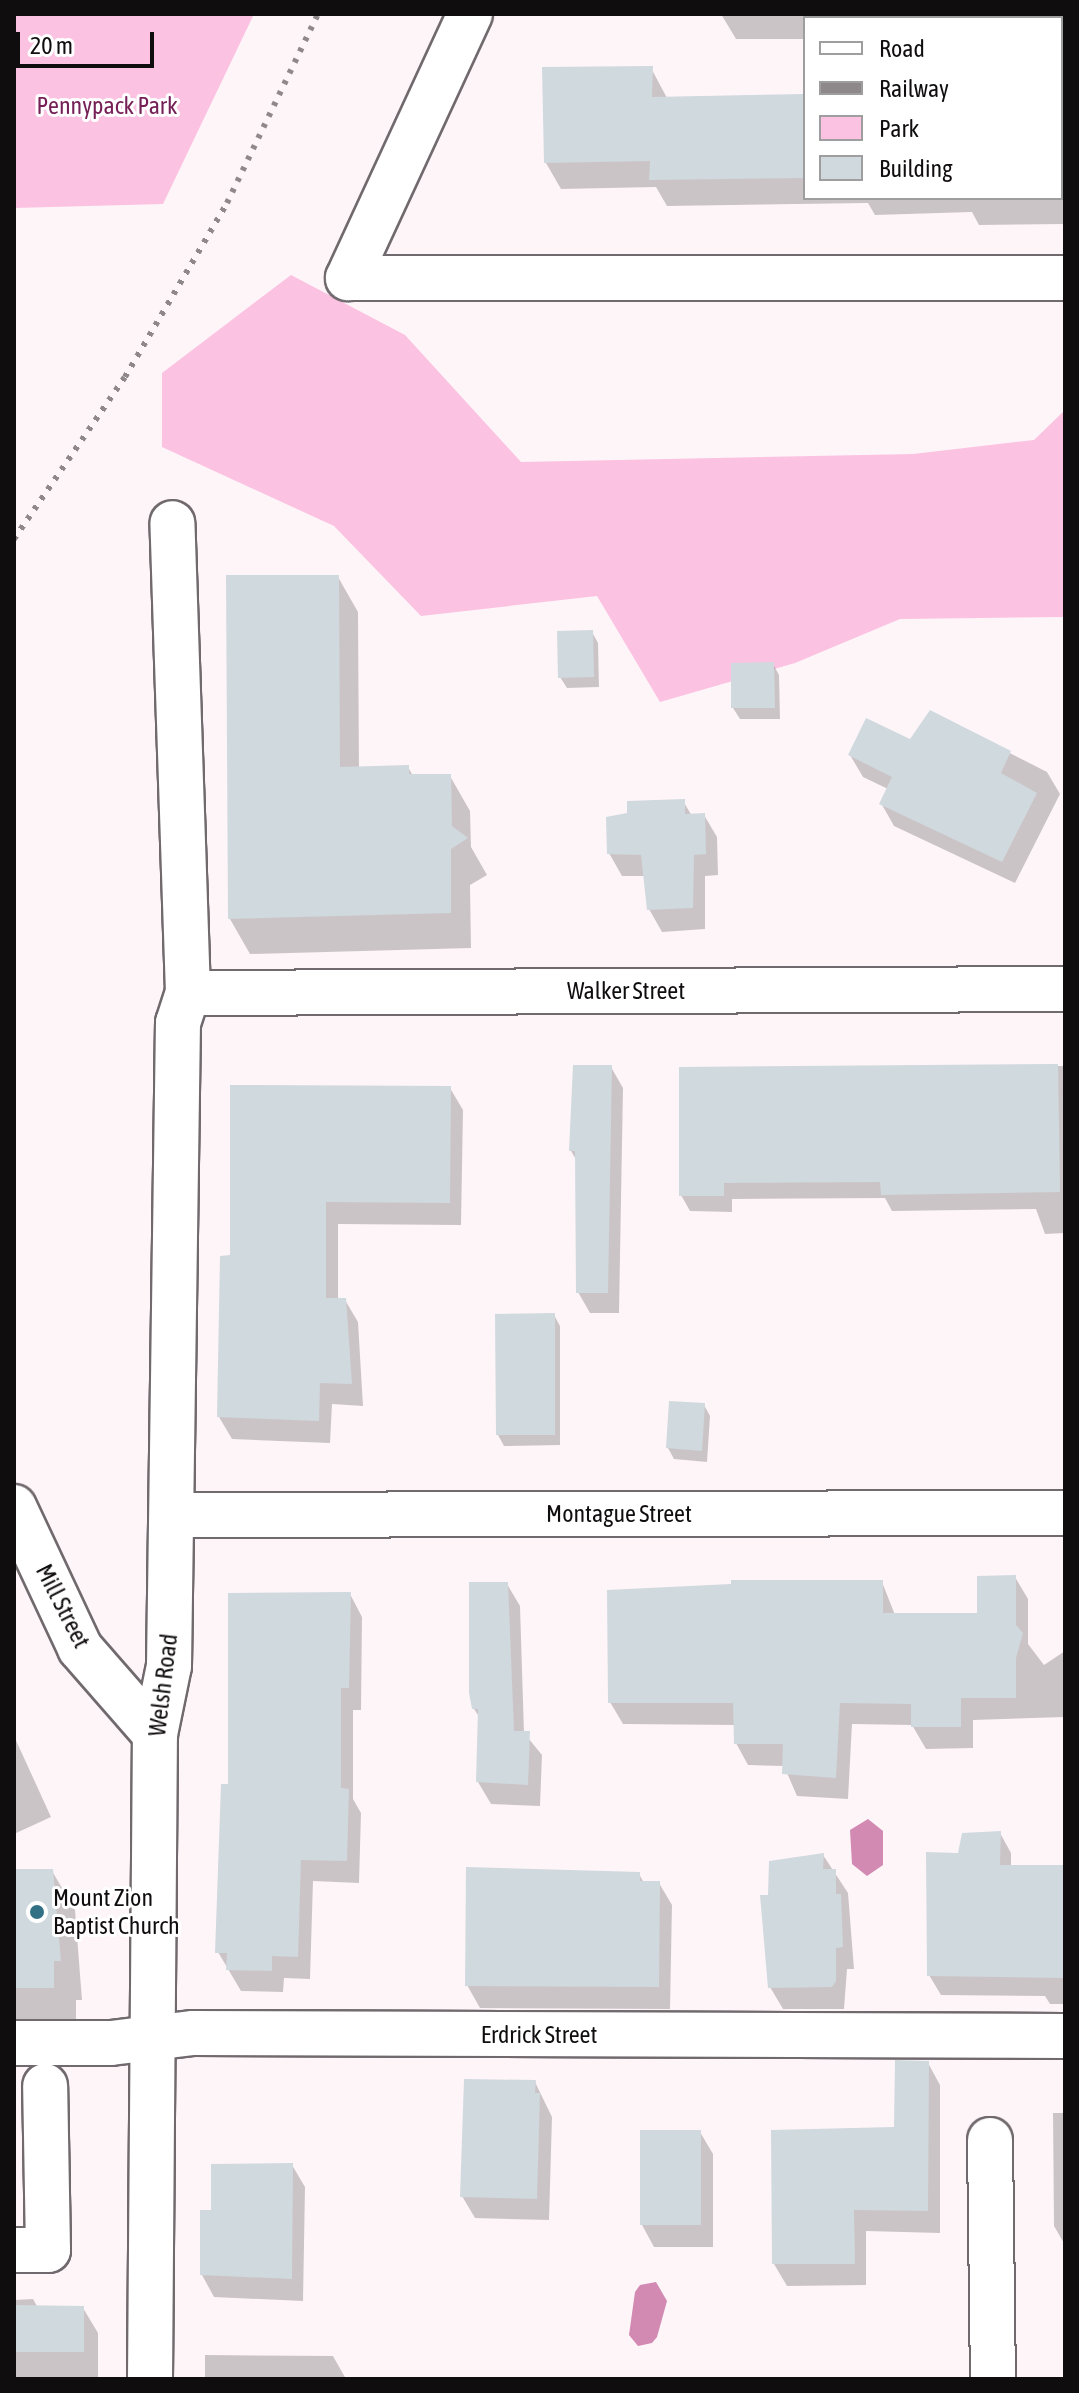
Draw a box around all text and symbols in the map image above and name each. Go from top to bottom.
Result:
scale bar [20,16,158,66]
legend [803,16,1063,200]
text: 20 m [30,32,73,59]
text: Road [879,35,925,62]
text: Railway [879,75,949,102]
park label: Pennypack Park [37,92,177,120]
text: Park [879,115,919,142]
text: Building [879,155,952,182]
street label: Walker Street [567,977,685,1005]
street label: Montague Street [546,1500,692,1528]
street label: Mill Street [30,1559,96,1653]
street label: Welsh Road [142,1632,184,1738]
place label: Mount Zion Baptist Church [53,1884,180,1940]
marker: Mount Zion Baptist Church [28,1903,46,1921]
street label: Erdrick Street [481,2021,597,2049]

